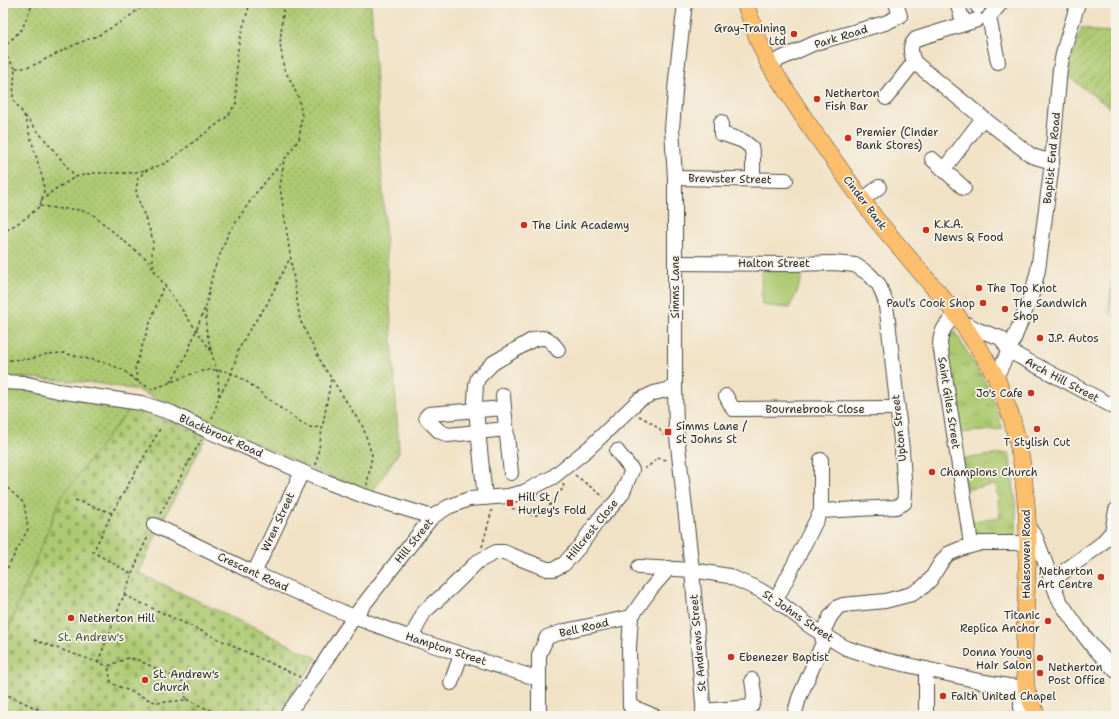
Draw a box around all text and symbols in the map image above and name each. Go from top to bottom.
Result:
place label: Gray-Training Ltd [714,21,786,49]
street label: Park Road [813,22,870,52]
marker: Gray-Training Ltd [789,29,799,39]
place label: Netherton Fish Bar [825,86,880,114]
marker: Netherton Fish Bar [812,94,822,104]
street label: Baptist End Road [1040,111,1064,205]
place label: Premier (Cinder Bank Stores) [856,125,938,153]
marker: Premier (Cinder Bank Stores) [843,133,853,143]
street label: Brewster Street [688,171,772,187]
street label: Cinder Bank [840,173,890,233]
place label: K.K.A. News & Food [934,217,1004,245]
place label: The Link Academy [532,218,629,233]
marker: The Link Academy [519,220,529,230]
marker: K.K.A. News & Food [921,225,931,235]
street label: Simms Lane [668,256,683,318]
street label: Halton Street [738,256,810,271]
place label: The Top Knot [987,281,1057,296]
marker: The Top Knot [974,283,984,293]
place label: Paul's Cook Shop [886,296,975,311]
place label: The Sandwich Shop [1013,296,1087,324]
marker: Paul's Cook Shop [978,298,988,308]
marker: The Sandwich Shop [1000,304,1010,314]
place label: J.P. Autos [1048,331,1099,346]
marker: J.P. Autos [1035,333,1045,343]
street label: Arch Hill Street [1022,354,1102,406]
street label: Saint Giles Street [934,356,964,450]
place label: Jo's Cafe [976,386,1023,401]
marker: Jo's Cafe [1026,388,1036,398]
street label: Upton Street [888,393,910,462]
street label: Bournebrook Close [765,402,865,417]
street label: Blackbrook Road [177,411,265,461]
place label: Simms Lane / St Johns St [676,419,748,447]
marker: T Stylish Cut [1032,424,1042,434]
marker: Simms Lane / St Johns St [663,427,673,437]
place label: T Stylish Cut [1003,435,1071,450]
place label: Champions Church [940,465,1038,480]
marker: Champions Church [927,467,937,477]
street label: Wren Street [258,490,298,554]
place label: Hill St / Hurley's Fold [518,490,586,518]
street label: Hillcrest Close [563,496,621,564]
marker: Hill St / Hurley's Fold [505,498,515,508]
street label: Halesowen Road [1019,509,1034,599]
street label: Hill Street [391,515,437,567]
street label: Crescent Road [215,549,291,595]
place label: Netherton Art Centre [1037,564,1093,592]
marker: Netherton Art Centre [1096,572,1106,582]
street label: St Johns Street [760,587,837,645]
street label: St Andrews Street [686,594,710,692]
place label: Titanic Replica Anchor [960,608,1040,636]
place label: Netherton Hill [79,611,155,626]
marker: Netherton Hill [66,613,76,623]
street label: Bell Road [558,615,610,641]
marker: Titanic Replica Anchor [1043,616,1053,626]
street label: Hampton Street [404,629,489,669]
park label: St. Andrew's [58,630,124,645]
place label: Donna Young Hair Salon [962,645,1032,673]
place label: Ebenezer Baptist [739,650,829,665]
marker: Ebenezer Baptist [726,652,736,662]
marker: Donna Young Hair Salon [1035,653,1045,663]
place label: Netherton Post Office [1048,660,1105,688]
place label: St. Andrew's Church [153,667,219,695]
marker: Netherton Post Office [1035,668,1045,678]
marker: St. Andrew's Church [140,675,150,685]
place label: Faith United Chapel [951,689,1056,704]
marker: Faith United Chapel [938,691,948,701]

